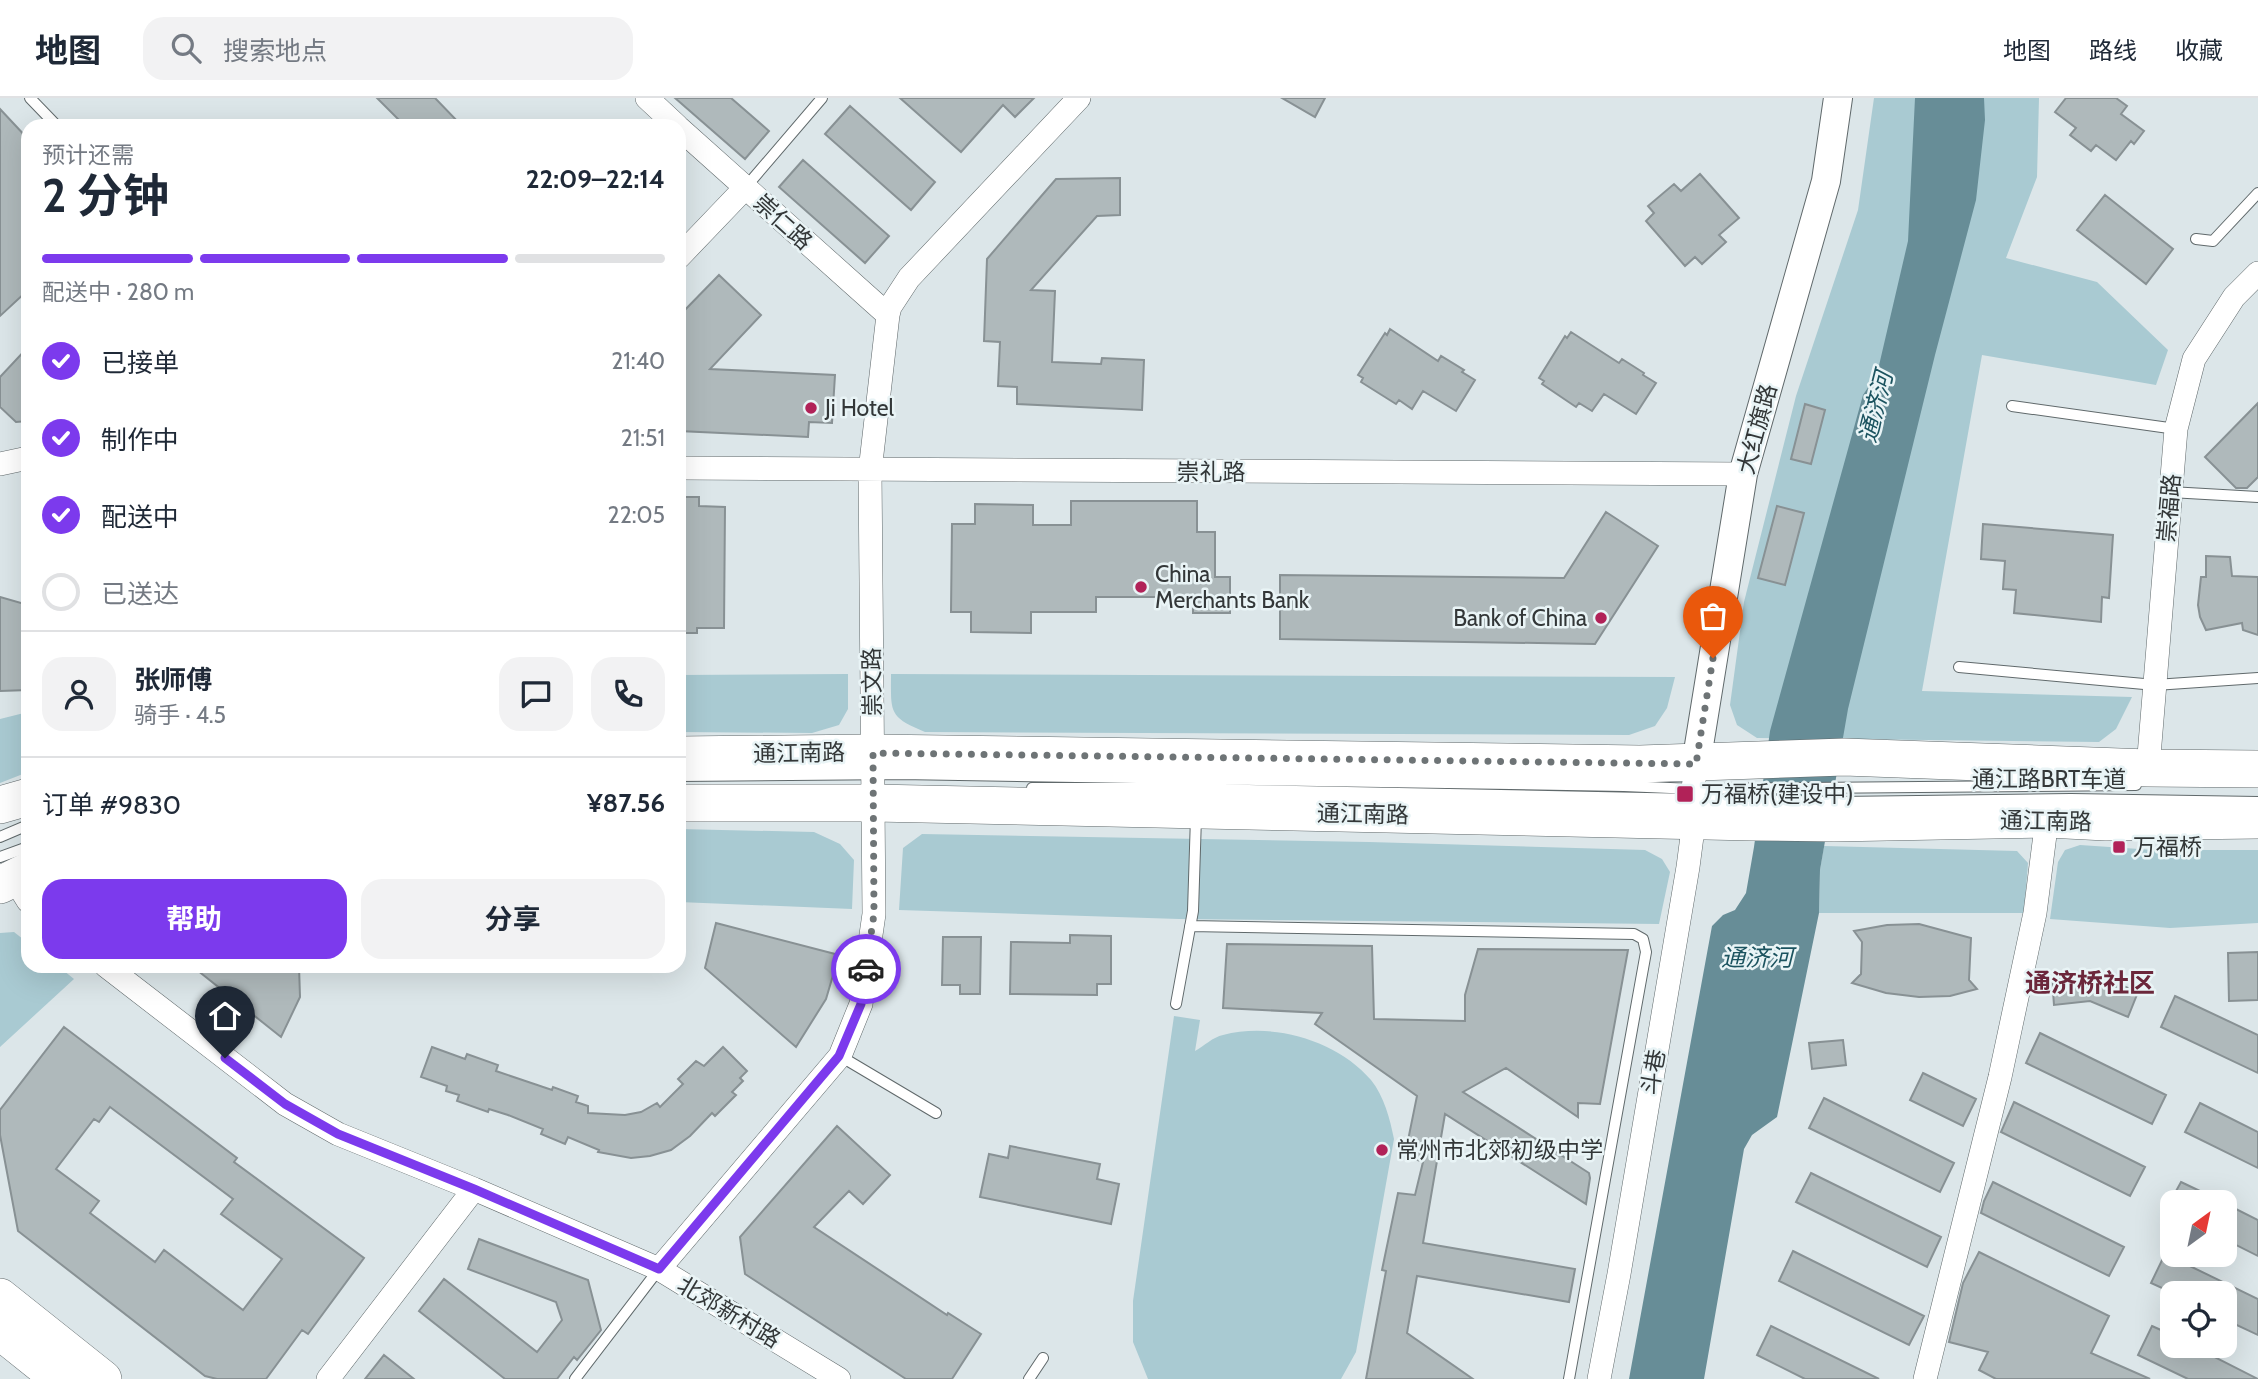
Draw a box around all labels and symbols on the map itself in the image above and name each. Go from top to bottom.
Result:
street label: 崇仁路 [748,189,818,255]
water label: 通济河 [1853,365,1899,445]
street label: 大红旗路 [1732,381,1782,477]
place label: Ji Hotel [824,394,895,422]
marker: Ji Hotel [803,400,819,416]
street label: 崇礼路 [1177,458,1246,486]
street label: 崇福路 [2152,472,2186,544]
place label: China Merchants Bank [1155,560,1310,614]
marker: China Merchants Bank [1133,579,1149,595]
pin [1683,586,1743,658]
place label: Bank of China [1453,604,1587,632]
marker: Bank of China [1593,610,1609,626]
street label: 崇文路 [857,647,887,717]
street label: 通江南路 [753,738,845,768]
street label: 通江路BRT车道 [1972,765,2126,793]
place label: 万福桥(建设中) [1701,780,1853,808]
marker: 万福桥(建设中) [1675,784,1695,804]
street label: 通江南路 [1317,799,1409,829]
street label: 通江南路 [2000,806,2092,836]
place label: 万福桥 [2133,833,2202,861]
marker: 万福桥 [2111,839,2127,855]
courier [831,934,901,1004]
water label: 通济河 [1721,943,1797,972]
district label: 通济桥社区 [2025,967,2155,999]
pin [195,986,255,1058]
street label: 斗巷 [1635,1047,1671,1097]
place label: 常州市北郊初级中学 [1396,1136,1603,1164]
marker: 常州市北郊初级中学 [1374,1142,1390,1158]
north arrow [2160,1190,2236,1267]
street label: 北郊新村路 [673,1270,785,1354]

